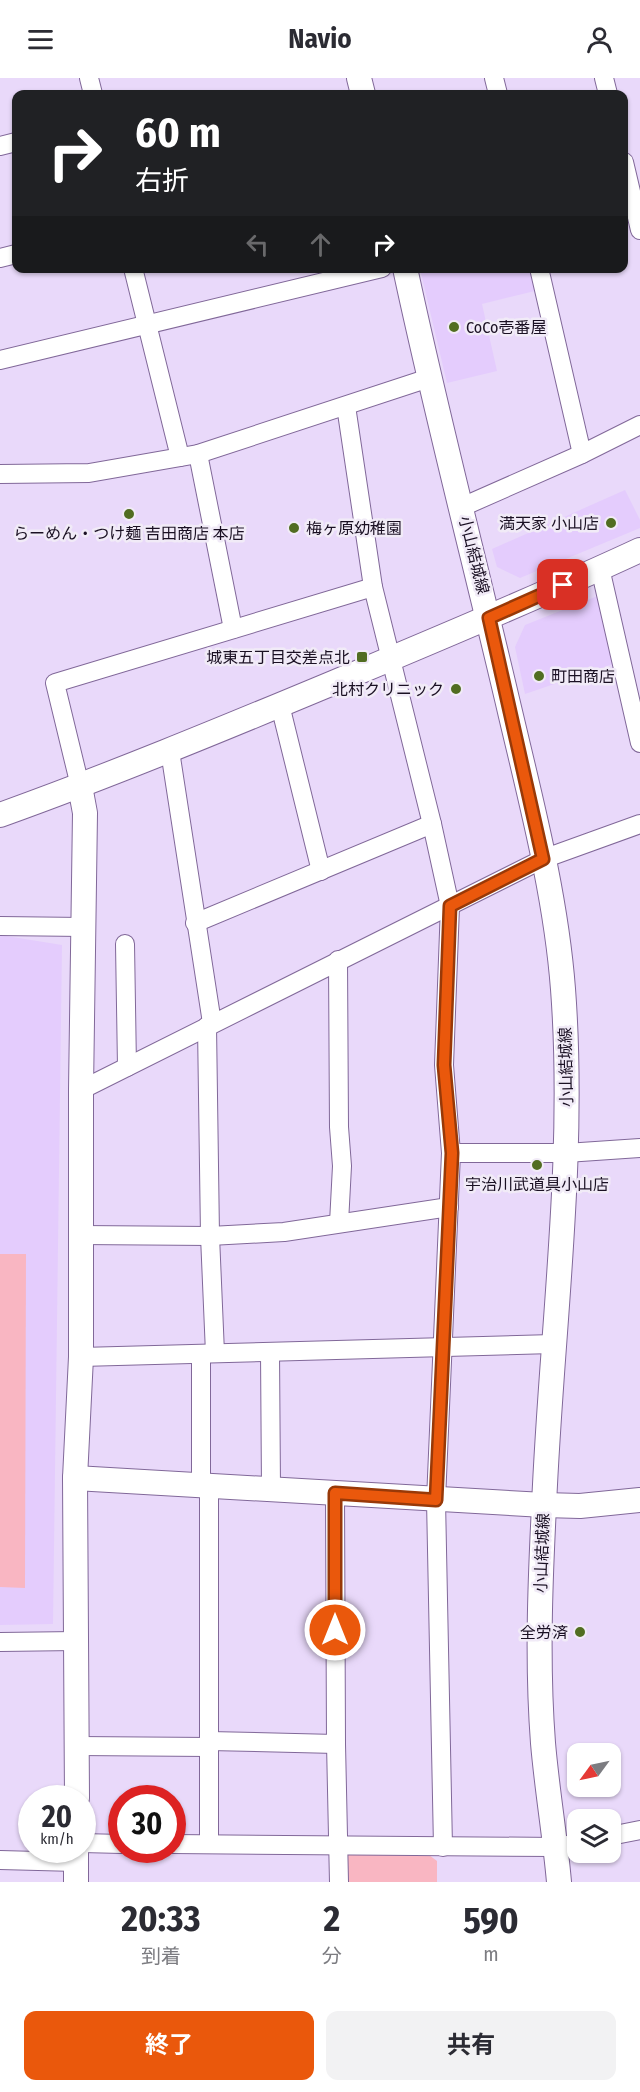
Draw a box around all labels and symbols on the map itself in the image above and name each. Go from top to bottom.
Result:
place label: CoCo壱番屋 [466,318,546,337]
marker: CoCo壱番屋 [447,320,461,334]
marker: らーめん・つけ麺 吉田商店 本店 [122,507,136,521]
street label: 小山結城線 [455,514,493,596]
place label: 満天家 小山店 [499,514,599,533]
marker: 満天家 小山店 [604,516,618,530]
place label: 梅ヶ原幼稚園 [306,519,402,538]
marker: 梅ヶ原幼稚園 [287,521,301,535]
place label: らーめん・つけ麺 吉田商店 本店 [13,524,245,543]
pin [537,559,588,610]
place label: 城東五丁目交差点北 [206,648,350,667]
marker: 城東五丁目交差点北 [355,650,369,664]
place label: 町田商店 [551,667,615,686]
marker: 町田商店 [532,669,546,683]
place label: 北村クリニック [332,680,444,699]
marker: 北村クリニック [449,682,463,696]
street label: 小山結城線 [556,1027,576,1107]
marker: 宇治川武道具小山店 [530,1158,544,1172]
place label: 宇治川武道具小山店 [465,1175,609,1194]
street label: 小山結城線 [531,1513,553,1593]
position arrow [303,1598,367,1662]
place label: 全労済 [520,1623,568,1642]
marker: 全労済 [573,1625,587,1639]
north arrow [567,1743,621,1797]
speed limit sign: 30 [108,1785,186,1863]

